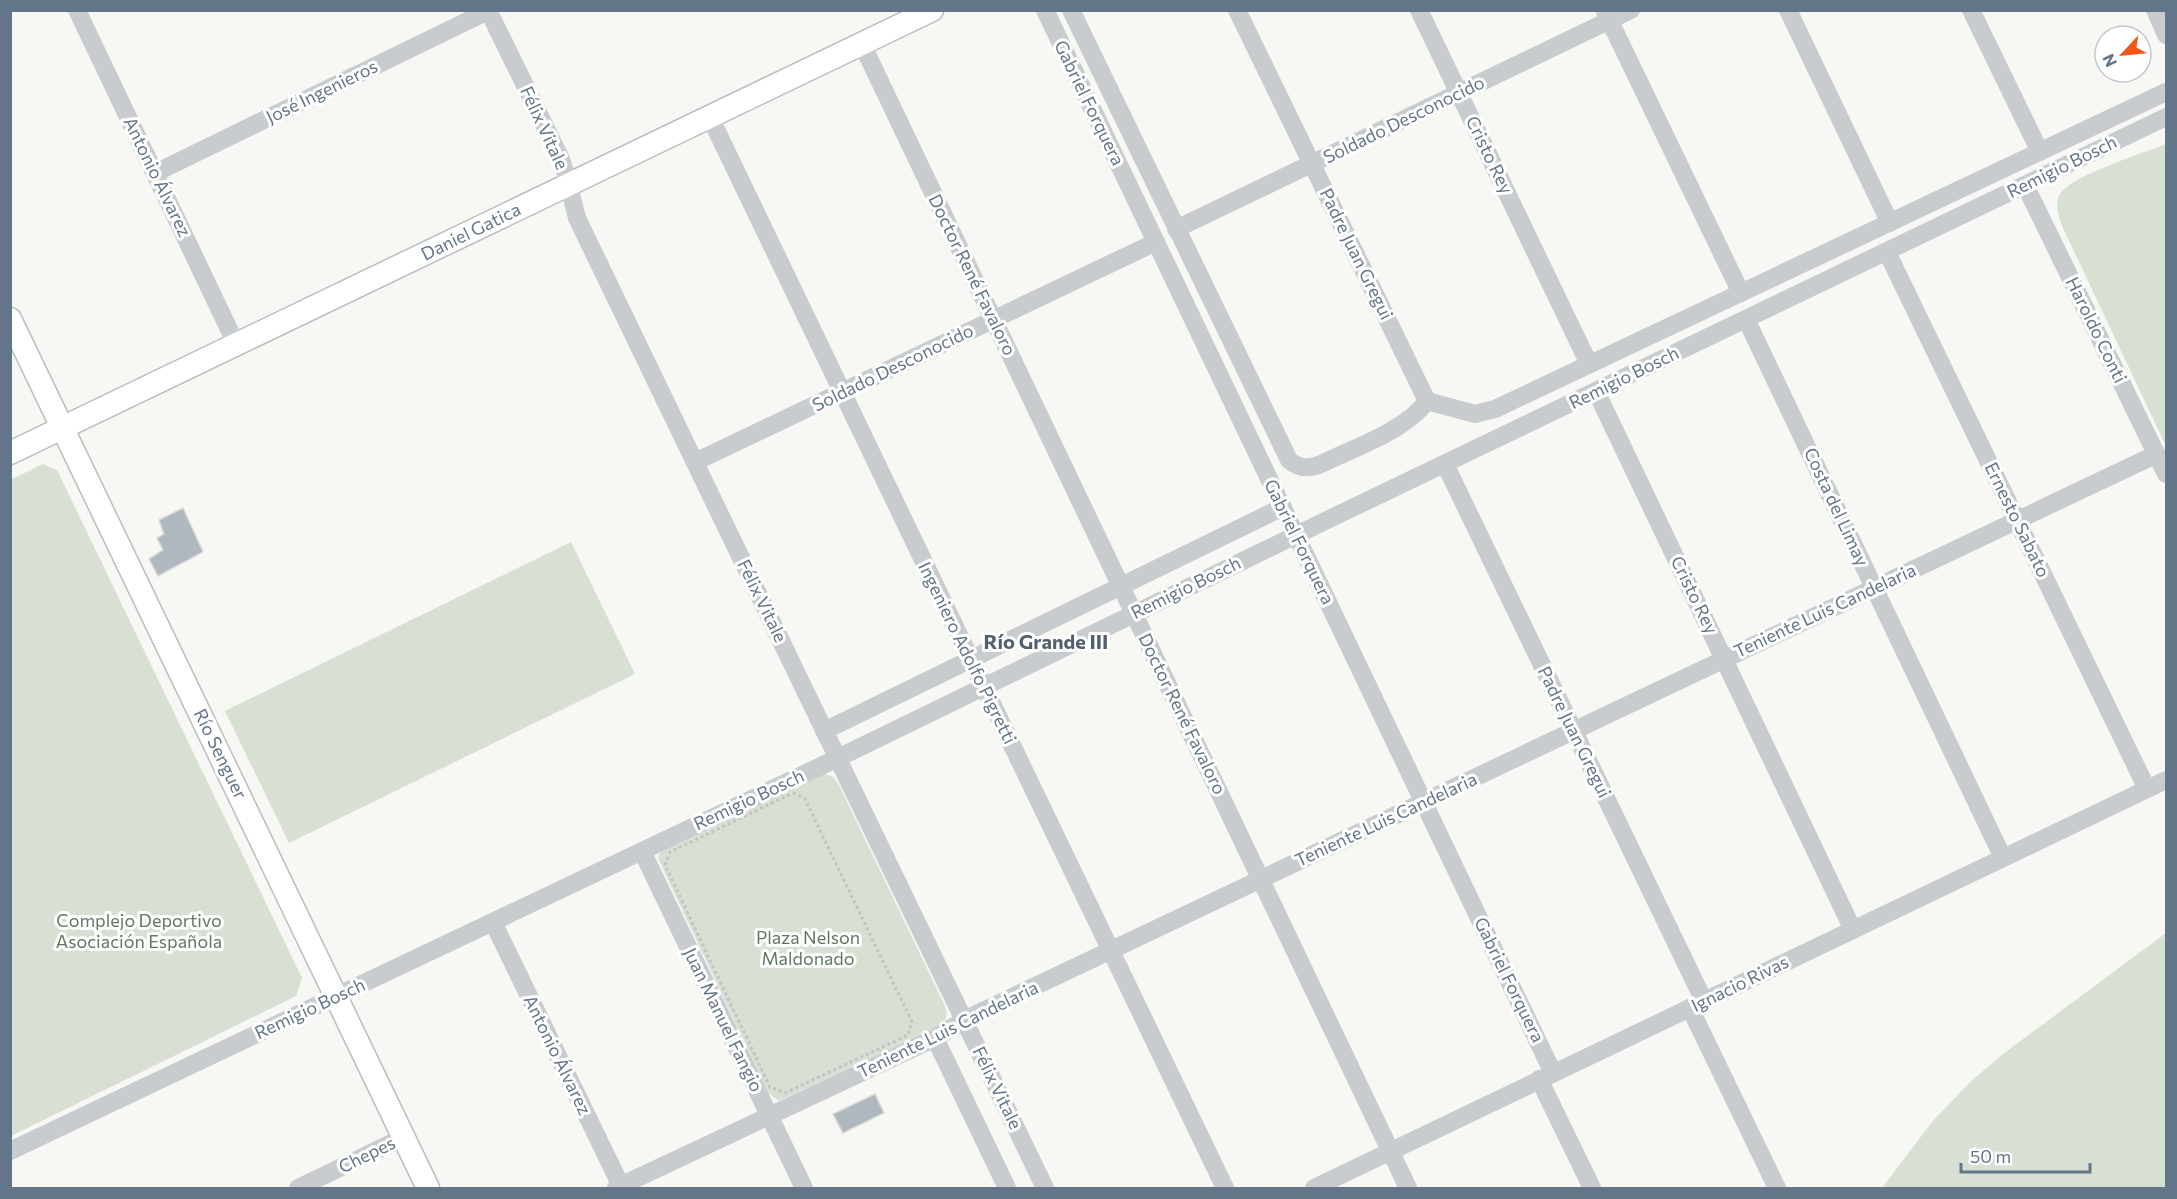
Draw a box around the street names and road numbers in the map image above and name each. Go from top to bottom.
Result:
street label: Gabriel Forquera [1050,36,1130,169]
street label: José Ingenieros [262,55,381,128]
street label: Soldado Desconocido [1319,70,1488,168]
street label: Félix Vitale [516,82,574,173]
street label: Cristo Rey [1462,112,1518,197]
street label: Antonio Álvarez [119,113,196,240]
street label: Remigio Bosch [2003,130,2120,202]
street label: Padre Juan Gregui [1316,184,1398,323]
street label: Doctor René Favaloro [924,190,1021,359]
street label: Daniel Gatica [417,198,524,265]
street label: Haroldo Conti [2062,273,2132,386]
street label: Soldado Desconocido [808,318,977,416]
street label: Remigio Bosch [1565,341,1682,413]
street label: Costa del Limay [1800,444,1874,569]
street label: Ernesto Sabato [1981,458,2055,581]
street label: Gabriel Forquera [1260,475,1340,608]
street label: Remigio Bosch [1127,551,1244,623]
street label: Cristo Rey [1667,552,1723,637]
street label: Félix Vitale [733,556,792,646]
street label: Ingeniero Adolfo Pigretti [914,558,1022,747]
street label: Teniente Luis Candelaria [1730,558,1919,662]
street label: Doctor René Favaloro [1134,629,1231,798]
street label: Padre Juan Gregui [1534,662,1616,801]
street label: Río Senguer [190,705,252,802]
street label: Remigio Bosch [690,764,807,834]
street label: Teniente Luis Candelaria [1291,767,1480,871]
street label: Gabriel Forquera [1470,913,1550,1046]
street label: Juan Manuel Fangio [679,944,768,1095]
street label: Ignacio Rivas [1687,950,1792,1016]
street label: Remigio Bosch [251,973,368,1043]
street label: Teniente Luis Candelaria [854,976,1042,1082]
street label: Antonio Álvarez [519,991,596,1118]
street label: Félix Vitale [968,1043,1027,1133]
street label: Chepes [335,1131,399,1177]

